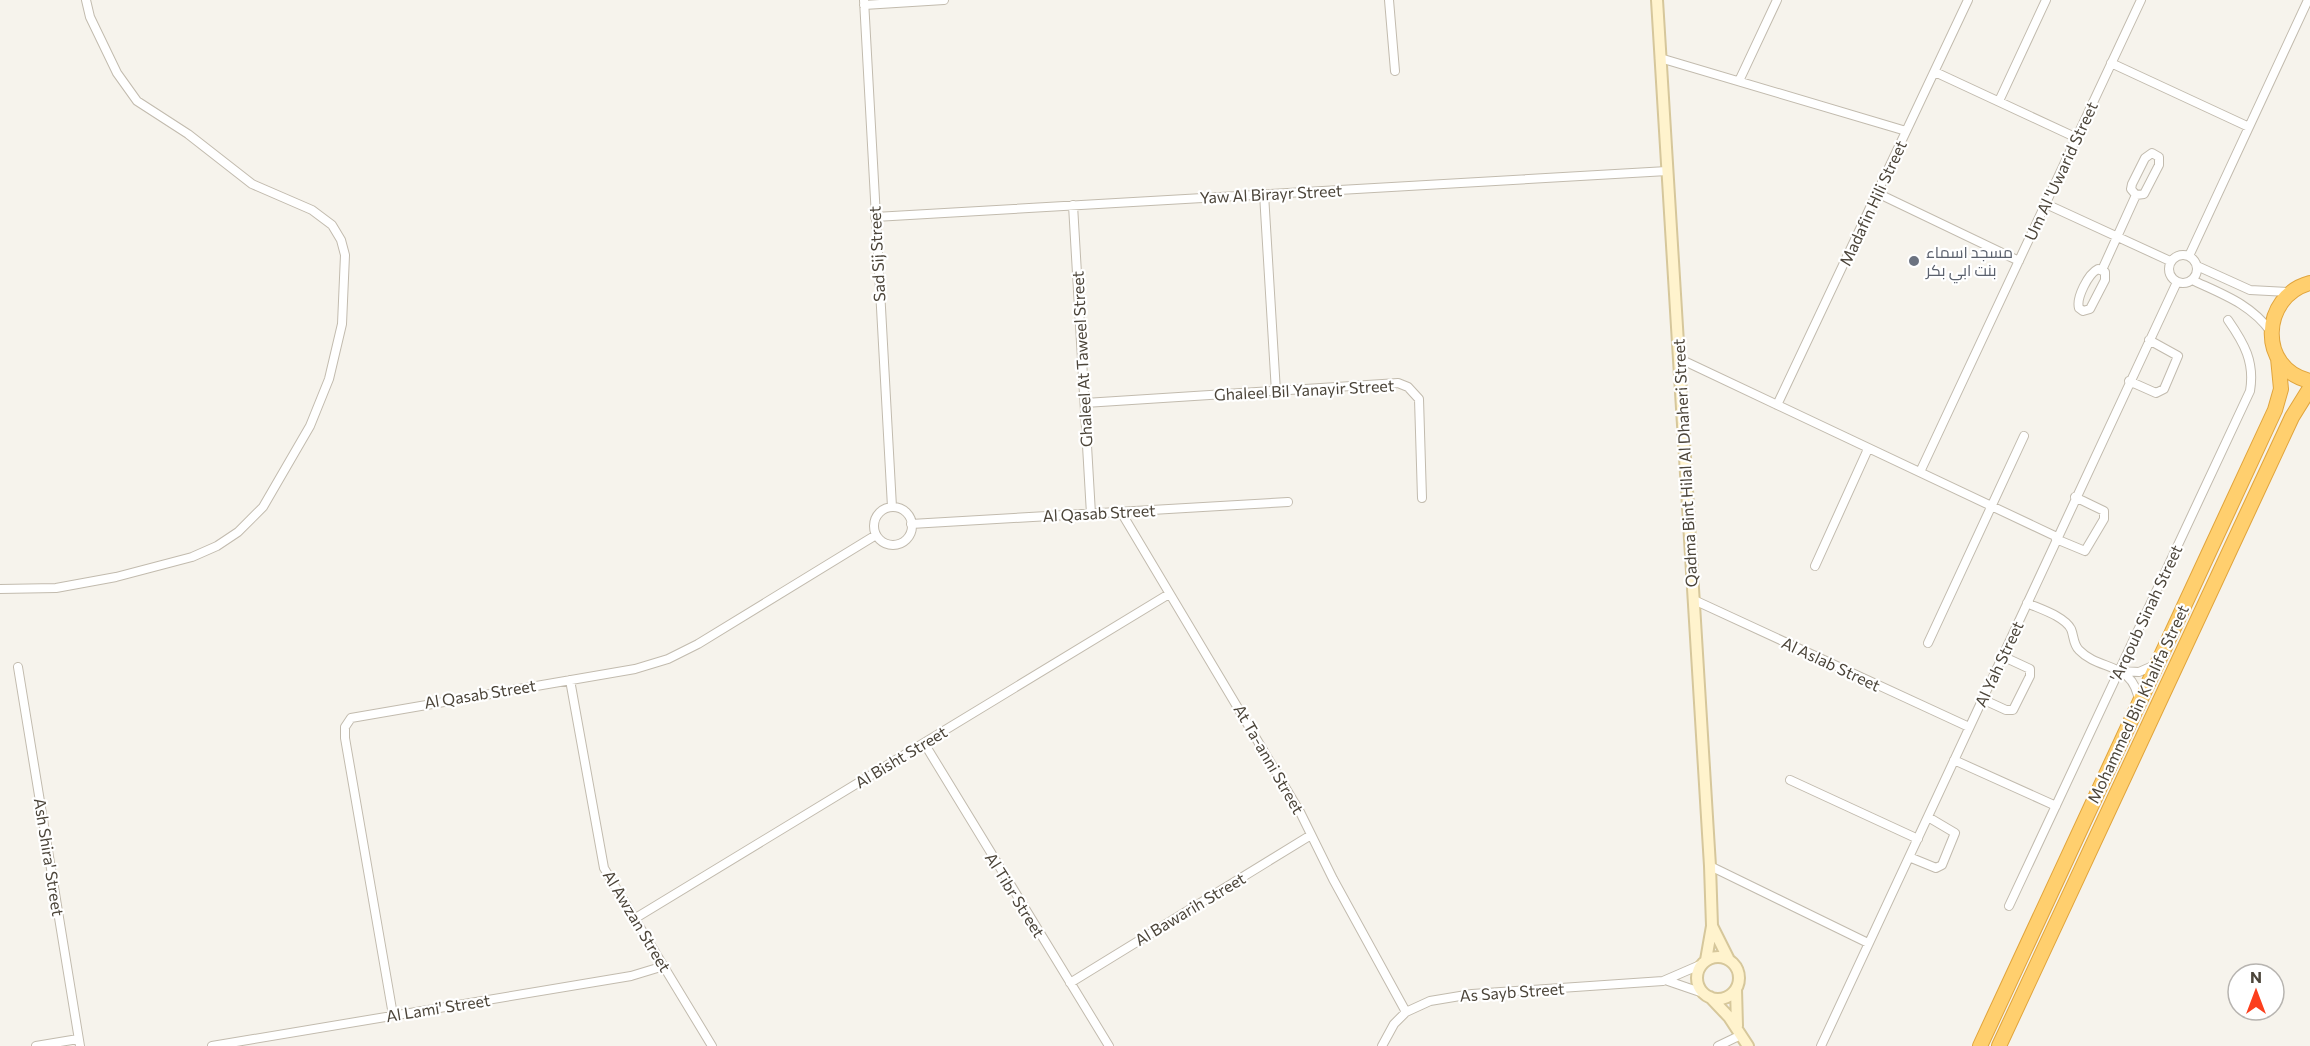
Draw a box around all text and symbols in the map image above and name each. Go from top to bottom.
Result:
street label: Um Al 'Uwarid Street [2020,98,2101,243]
street label: Madafin Hili Street [1835,137,1910,269]
street label: Yaw Al Birayr Street [1199,180,1343,207]
street label: Sad Sij Street [864,205,888,302]
place label: مسجد اسماء بنت ابي بكر [1925,242,2013,284]
marker: مسجد اسماء بنت ابي بكر [1907,254,1921,268]
street label: Ghaleel At Taweel Street [1067,270,1096,447]
street label: Qadma Bint Hilal Al Dhaheri Street [1668,338,1700,588]
street label: Ghaleel Bil Yanayir Street [1213,375,1395,404]
street label: Al Qasab Street [1042,500,1156,525]
street label: 'Arqoub Sinah Street [2106,541,2186,684]
street label: Mohammed Bin Khalifa Street [2083,601,2192,806]
street label: Al Yah Street [1970,617,2027,710]
street label: Al Aslab Street [1779,632,1884,695]
street label: Al Qasab Street [423,675,538,712]
street label: At Ta-anni Street [1230,701,1309,817]
street label: Al Bisht Street [851,721,951,791]
street label: Ash Shira' Street [31,796,68,918]
street label: Al Tibr Street [982,849,1049,941]
street label: Al Awzan Street [600,866,675,975]
street label: Al Bawarih Street [1131,868,1249,949]
north arrow [2226,962,2286,1022]
text: N [2250,967,2262,986]
street label: As Sayb Street [1459,978,1565,1005]
street label: Al Lami' Street [384,990,492,1025]

